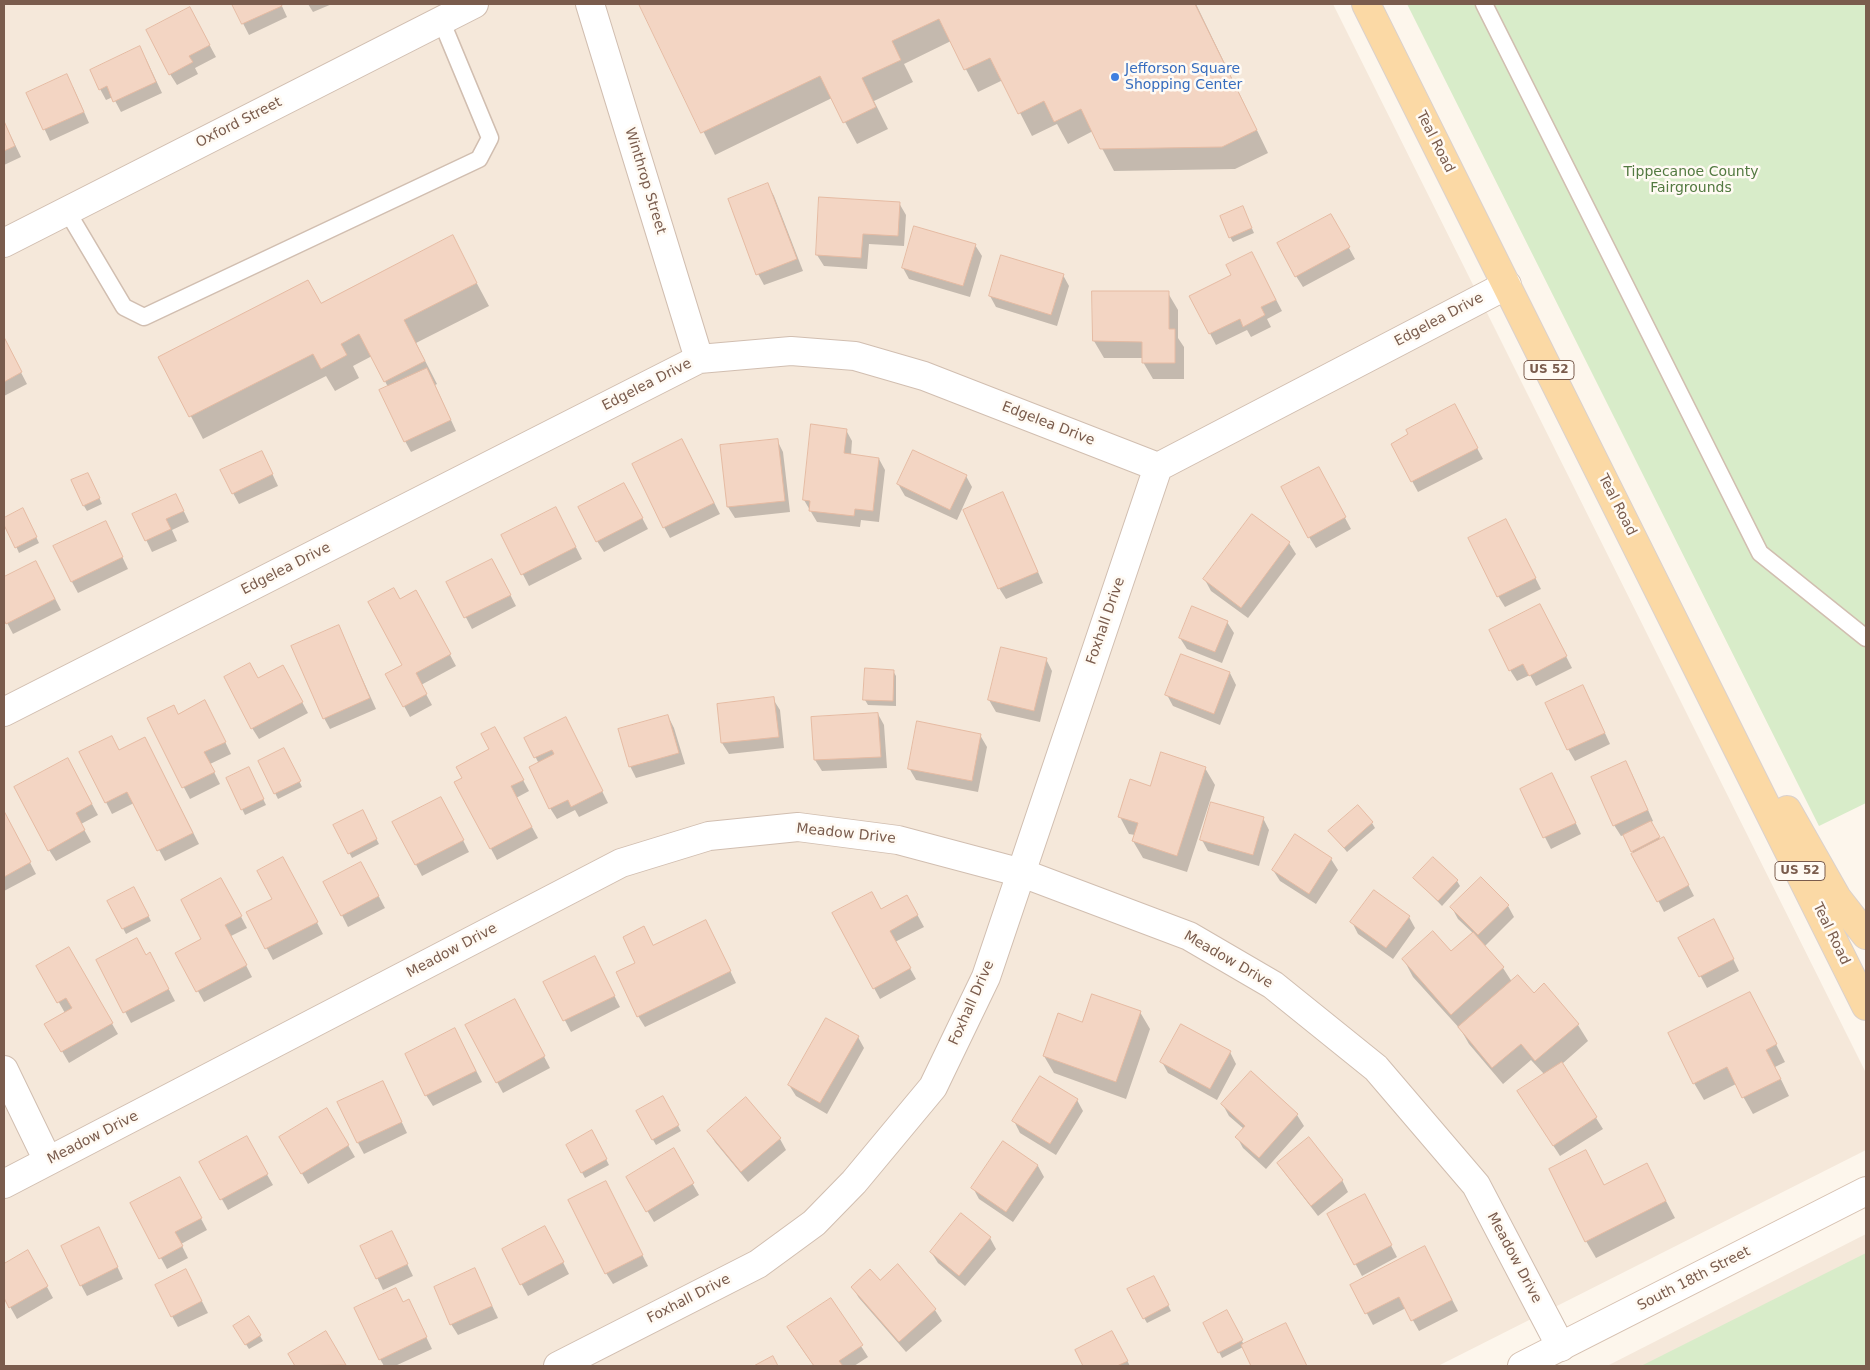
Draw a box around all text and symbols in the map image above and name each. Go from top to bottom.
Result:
place label: Jefforson Square Shopping Center [1125,61,1242,94]
marker: Jefforson Square Shopping Center [1109,71,1121,83]
street label: Oxford Street [193,94,285,152]
street label: Teal Road [1412,108,1458,176]
street label: Winthrop Street [621,126,669,236]
park label: Tippecanoe County Fairgrounds [1623,164,1759,196]
street label: Edgelea Drive [1392,290,1486,350]
street label: Edgelea Drive [599,355,695,415]
road number: US 52 [1524,360,1574,380]
street label: Edgelea Drive [999,399,1097,449]
street label: Teal Road [1594,471,1640,539]
street label: Edgelea Drive [238,539,334,599]
street label: Foxhall Drive [1083,575,1129,667]
street label: Meadow Drive [795,820,897,848]
road number: US 52 [1775,861,1825,880]
street label: Teal Road [1809,900,1853,968]
street label: Meadow Drive [404,920,500,982]
street label: Meadow Drive [1181,928,1275,992]
street label: Foxhall Drive [946,958,998,1048]
street label: Meadow Drive [45,1108,141,1168]
street label: Meadow Drive [1483,1210,1545,1306]
street label: South 18th Street [1635,1243,1753,1315]
street label: Foxhall Drive [645,1271,733,1327]

